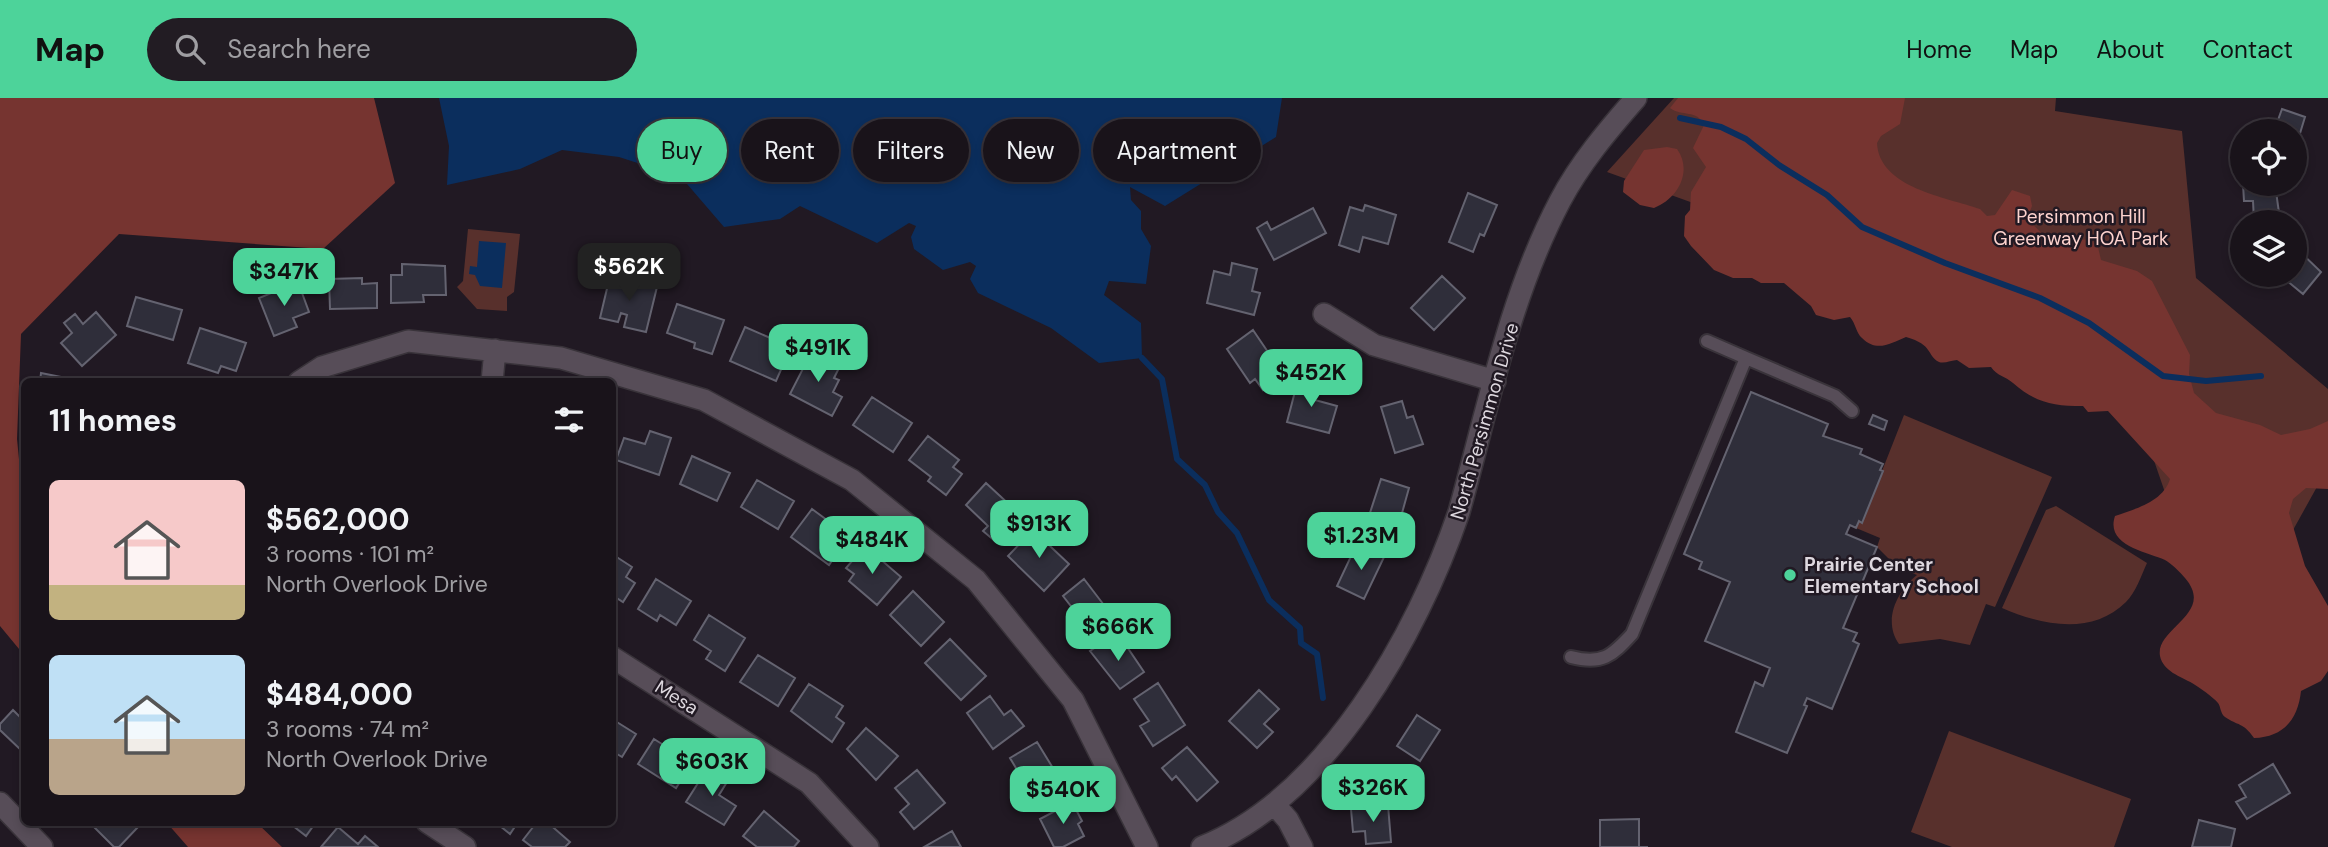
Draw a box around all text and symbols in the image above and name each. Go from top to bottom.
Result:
search box [147,18,637,81]
text: Map [35,28,105,71]
icon: search [171,30,209,68]
text: Search here [227,32,371,66]
text: Home [1906,34,1972,65]
text: Map [2010,34,2058,65]
text: About [2096,34,2165,65]
text: Contact [2203,34,2293,65]
chip: Buy [637,119,727,182]
chip: Rent [741,119,839,182]
chip: Filters [853,119,969,182]
chip: New [983,119,1079,182]
chip: Apartment [1093,119,1261,182]
map controls [2230,119,2307,287]
button: locate [2230,119,2307,196]
park label: Persimmon Hill Greenway HOA Park [1993,204,2169,251]
button: layers [2230,210,2307,287]
pin: $562K [580,244,678,303]
pin: $347K [235,248,333,308]
text: $562K [594,251,664,281]
text: $347K [249,256,319,286]
street label: North Persimmon Drive [1444,320,1525,522]
pin: $491K [769,324,867,384]
text: $491K [785,332,851,362]
pin: $452K [1262,350,1360,409]
text: $452K [1275,357,1347,387]
text: 11 homes [49,401,177,440]
icon: filters [550,401,588,439]
text: $562,000 [266,500,410,539]
pin: $913K [990,500,1088,560]
icon: home [105,508,189,592]
text: $913K [1006,508,1072,538]
pin: $1.23M [1304,512,1418,572]
pin: $484K [823,517,921,576]
text: $1.23M [1323,520,1399,550]
text: $484K [835,524,909,554]
text: 3 rooms · 101 m² [266,539,434,569]
place label: Prairie Center Elementary School [1804,552,1979,599]
marker: Prairie Center Elementary School [1782,567,1798,583]
text: North Overlook Drive [266,569,488,599]
pin: $666K [1069,603,1167,663]
text: $666K [1082,611,1154,641]
street label: Mesa [650,674,703,720]
text: $484,000 [266,675,413,714]
icon: home [105,683,189,767]
text: 3 rooms · 74 m² [266,714,429,744]
pin: $603K [663,738,761,798]
text: North Overlook Drive [266,744,488,774]
text: $603K [675,746,749,776]
pin: $326K [1324,764,1422,824]
pin: $540K [1014,766,1112,826]
text: $326K [1338,772,1408,802]
text: $540K [1026,774,1100,804]

